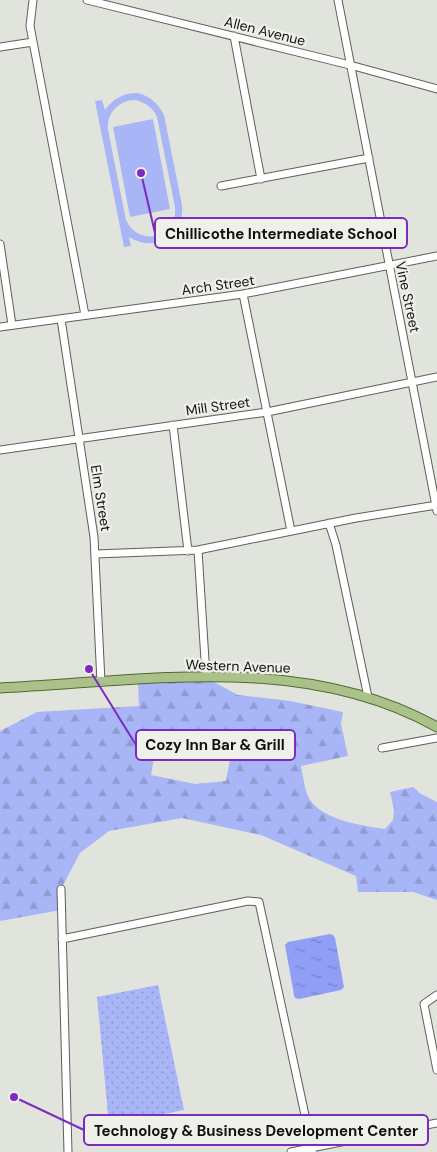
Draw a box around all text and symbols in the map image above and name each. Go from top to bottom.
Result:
street label: Allen Avenue [223,12,307,50]
callout: Chillicothe Intermediate School [155,218,407,248]
text: Chillicothe Intermediate School [165,224,397,244]
street label: Vine Street [392,260,424,334]
street label: Arch Street [180,271,256,299]
street label: Mill Street [185,393,251,419]
street label: Elm Street [87,464,115,532]
street label: Western Avenue [185,655,291,677]
callout: Cozy Inn Bar & Grill [136,730,295,760]
text: Cozy Inn Bar & Grill [145,735,285,755]
callout: Technology & Business Development Center [84,1115,428,1145]
text: Technology & Business Development Center [94,1121,418,1141]

